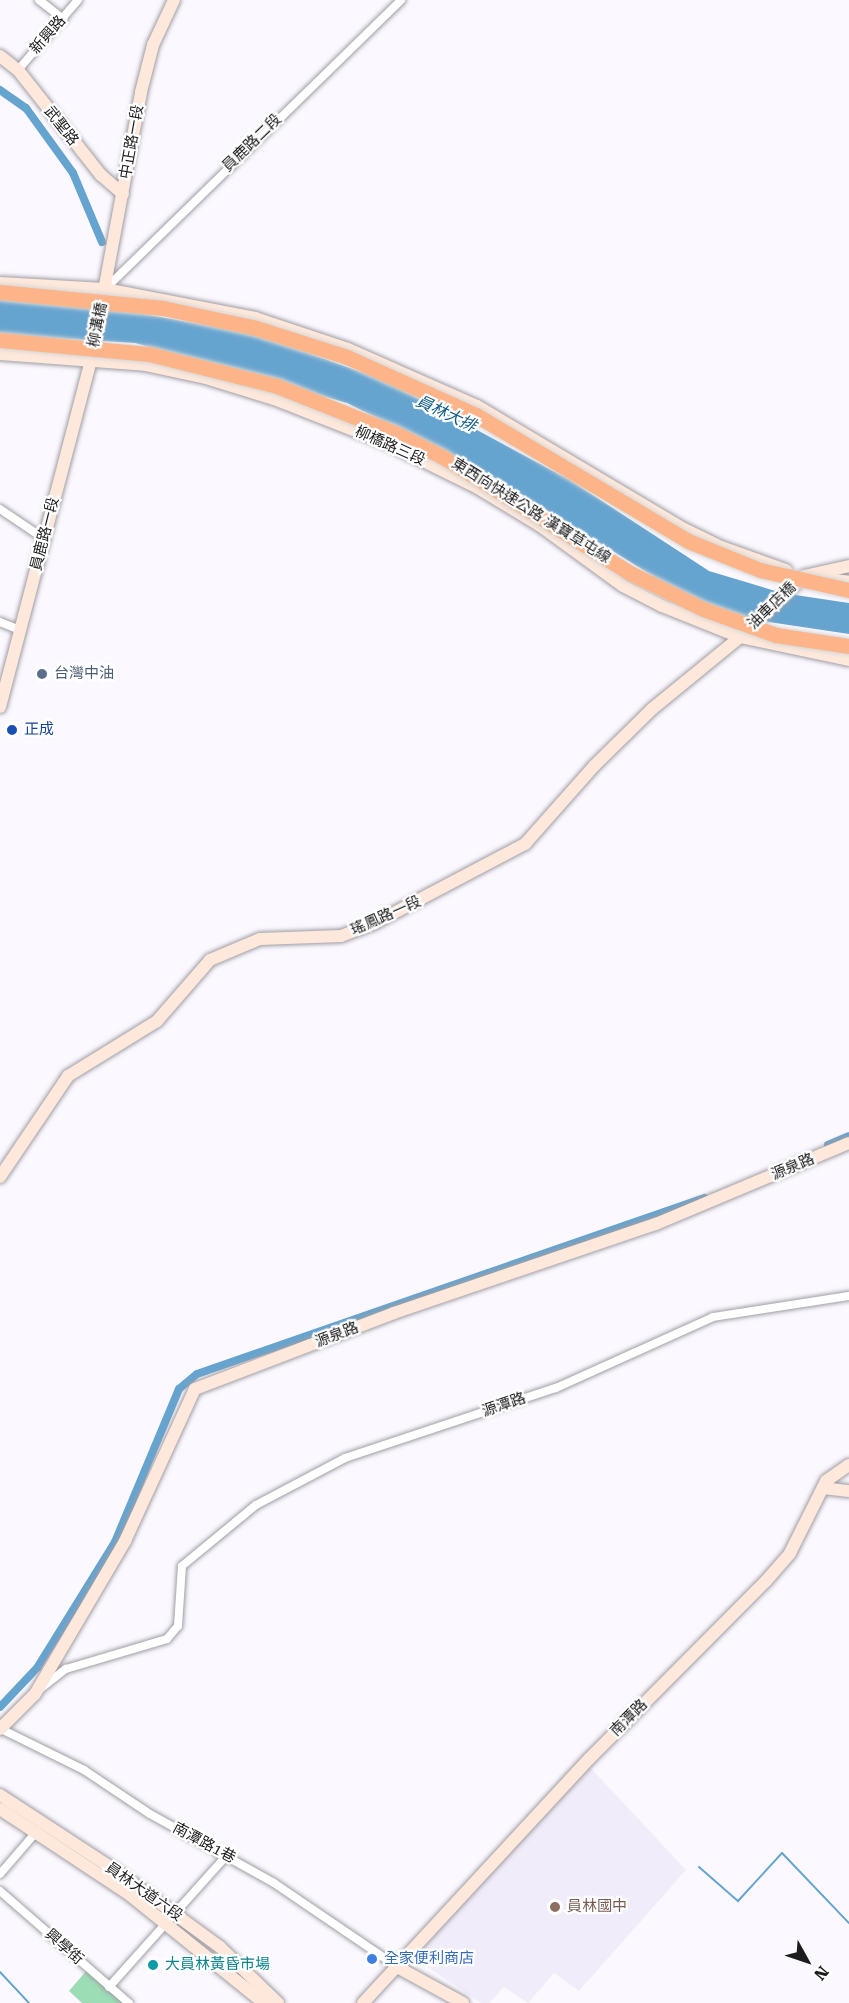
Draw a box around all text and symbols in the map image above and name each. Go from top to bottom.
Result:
street label: 新興路 [26,12,70,58]
street label: 武聖路 [40,103,82,149]
street label: 中正路一段 [117,104,147,180]
street label: 員鹿路二段 [219,110,285,176]
street label: 柳溝橋 [85,301,111,349]
water label: 員林大排 [413,392,479,436]
street label: 柳橋路三段 [352,423,428,469]
street label: 東西向快速公路 漢寶草屯線 [448,455,614,567]
street label: 員鹿路一段 [27,495,63,573]
street label: 油車店橋 [744,579,800,633]
place label: 台灣中油 [54,665,114,683]
marker: 台灣中油 [35,667,49,681]
place label: 正成 [24,721,54,739]
marker: 正成 [5,723,19,737]
street label: 瑤鳳路一段 [348,893,424,939]
street label: 源泉路 [769,1150,817,1184]
street label: 源泉路 [313,1319,361,1351]
street label: 源潭路 [480,1389,528,1421]
street label: 南潭路 [607,1696,651,1740]
street label: 南潭路1巷 [170,1819,238,1867]
street label: 員林大道六段 [102,1859,186,1925]
place label: 員林國中 [567,1898,627,1916]
marker: 員林國中 [548,1900,562,1914]
street label: 興學街 [41,1925,87,1969]
north arrow [777,1931,837,1991]
place label: 全家便利商店 [384,1950,474,1968]
marker: 全家便利商店 [365,1952,379,1966]
place label: 大員林黃昏市場 [165,1956,270,1974]
marker: 大員林黃昏市場 [146,1958,160,1972]
text: N [810,1962,832,1984]

